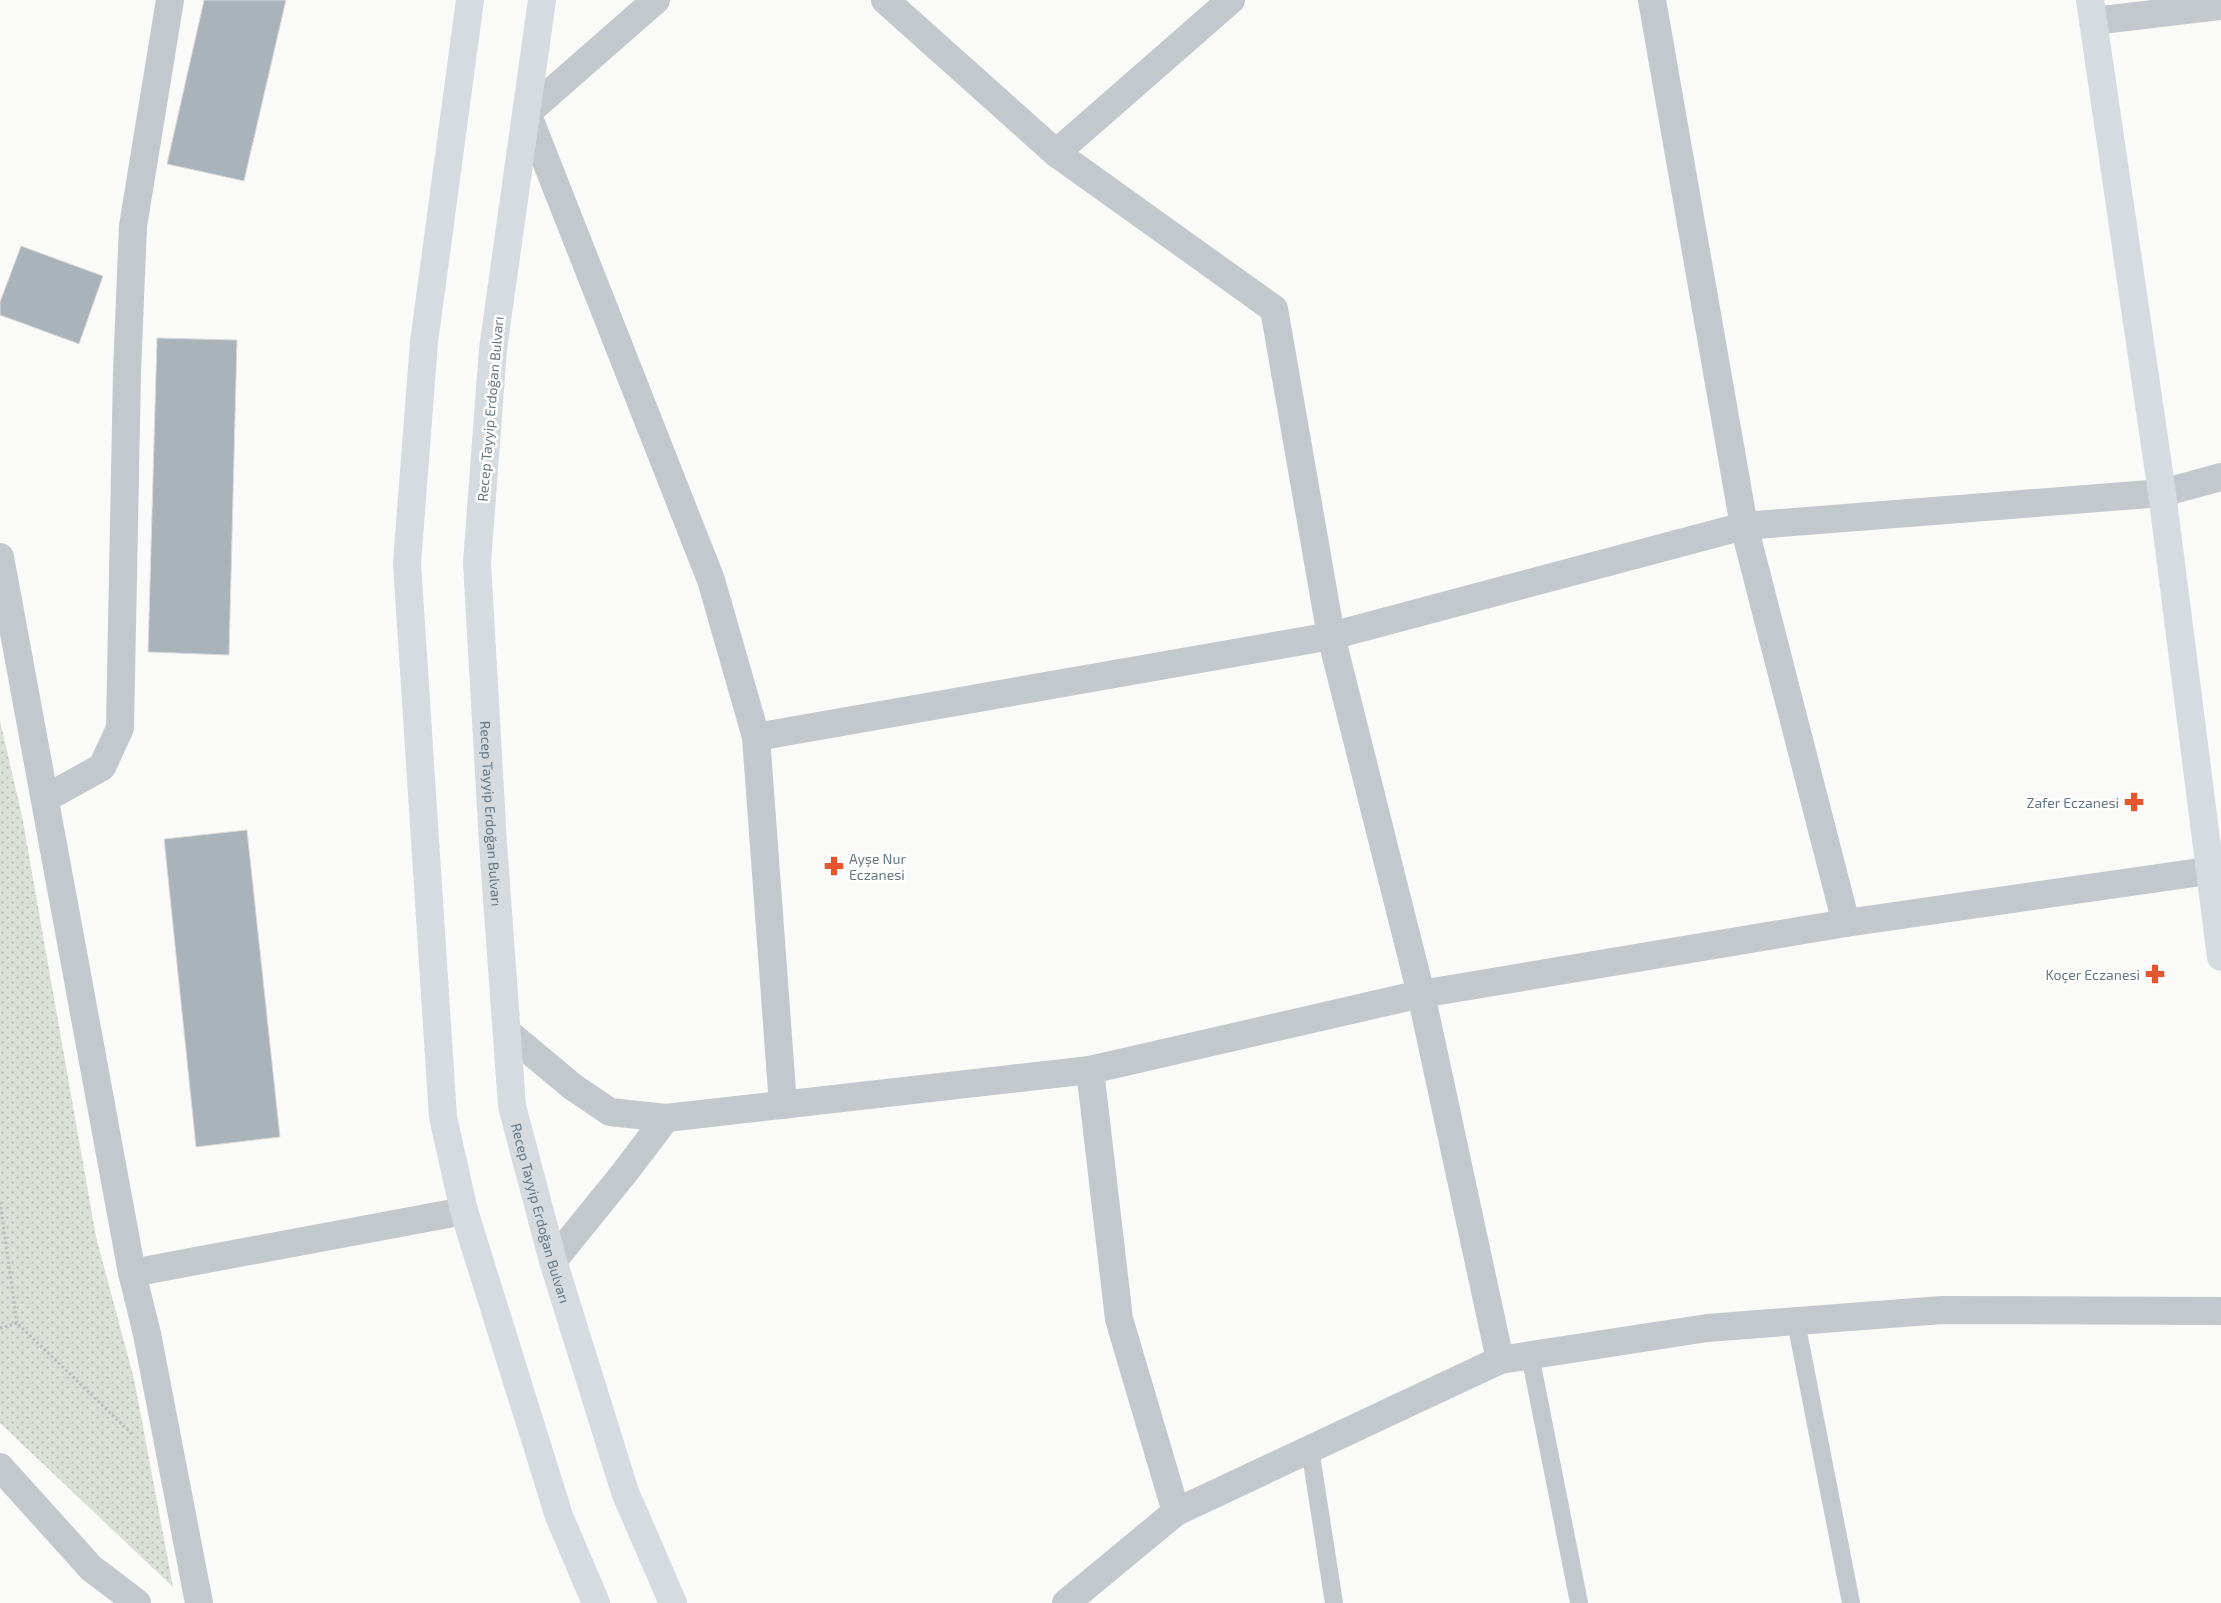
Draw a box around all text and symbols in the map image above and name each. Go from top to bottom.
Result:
street label: Recep Tayyip Erdoğan Bulvarı [473,316,507,502]
street label: Recep Tayyip Erdoğan Bulvarı [478,720,506,907]
pharmacy icon: Zafer Eczanesi [2123,791,2145,813]
place label: Zafer Eczanesi [2026,794,2119,811]
place label: Ayşe Nur Eczanesi [849,850,906,883]
pharmacy icon: Ayşe Nur Eczanesi [823,855,845,877]
pharmacy icon: Koçer Eczanesi [2144,963,2166,985]
place label: Koçer Eczanesi [2046,966,2140,984]
street label: Recep Tayyip Erdoğan Bulvarı [508,1121,574,1305]

